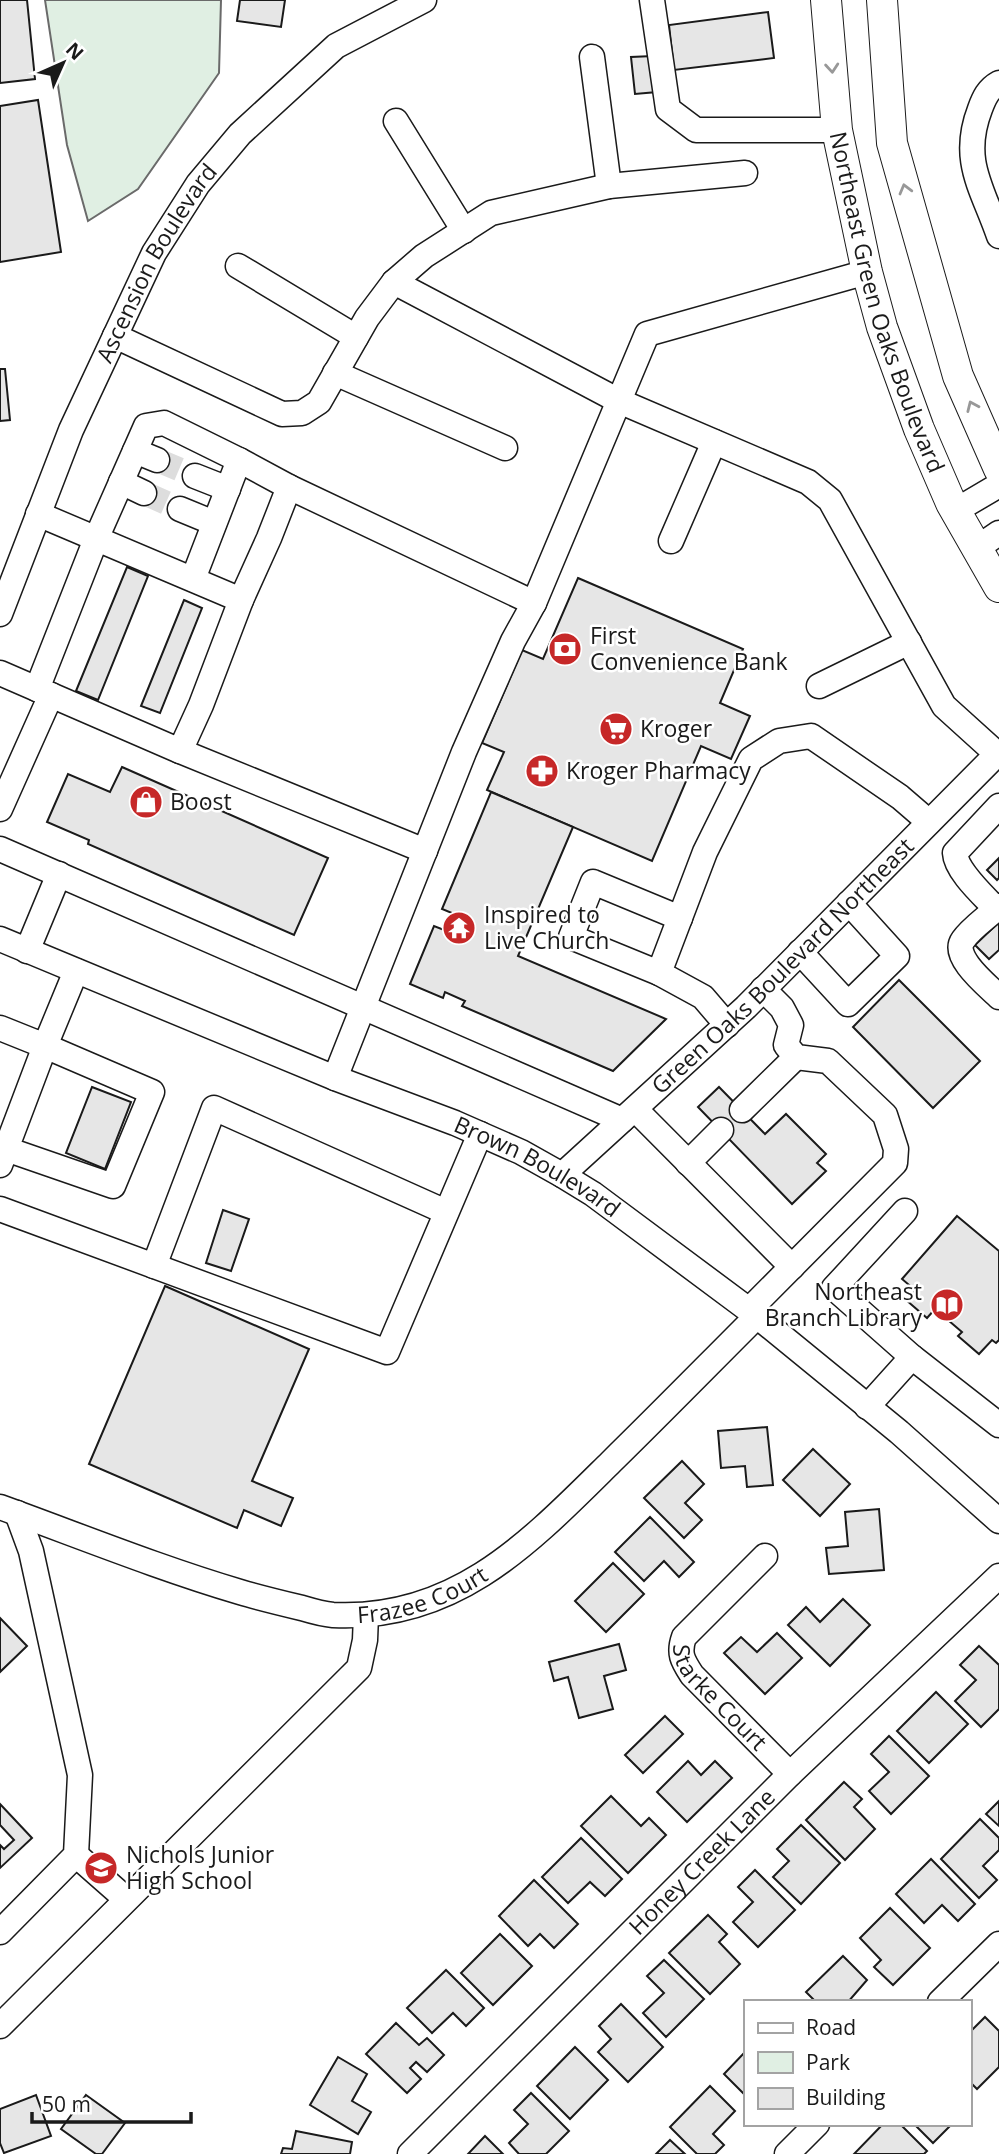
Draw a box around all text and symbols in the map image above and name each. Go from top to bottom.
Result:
north arrow [28,28,98,98]
text: N [60,36,90,66]
one-way arrow [824,63,839,74]
street label: Northeast Green Oaks Boulevard [823,129,953,477]
street label: Ascension Boulevard [88,156,224,368]
one-way arrow [898,183,913,195]
one-way arrow [966,401,980,413]
place label: First Convenience Bank [590,619,788,677]
bank icon: First Convenience Bank [546,630,584,668]
supermarket icon: Kroger [597,710,635,748]
place label: Kroger [640,712,713,744]
pharmacy icon: Kroger Pharmacy [523,752,561,790]
place label: Kroger Pharmacy [566,754,751,786]
shop icon: Boost [127,783,165,821]
place label: Boost [170,785,232,817]
street label: Green Oaks Boulevard Northeast [644,830,920,1101]
place label: Inspired to Live Church [484,898,609,956]
temple icon: Inspired to Live Church [440,909,478,947]
street label: Brown Boulevard [449,1108,628,1224]
place label: Northeast Branch Library [765,1275,922,1333]
library icon: Northeast Branch Library [928,1286,966,1324]
street label: Frazee Court [356,1558,493,1630]
street label: Starke Court [666,1644,775,1757]
street label: Honey Creek Lane [621,1781,782,1942]
place label: Nichols Junior High School [126,1838,275,1896]
school or university icon: Nichols Junior High School [82,1849,120,1887]
legend [744,2000,971,2126]
text: Road [806,2013,856,2041]
text: Park [806,2048,850,2076]
scale bar [32,2080,191,2124]
text: Building [806,2083,885,2111]
text: 50 m [42,2090,91,2118]

